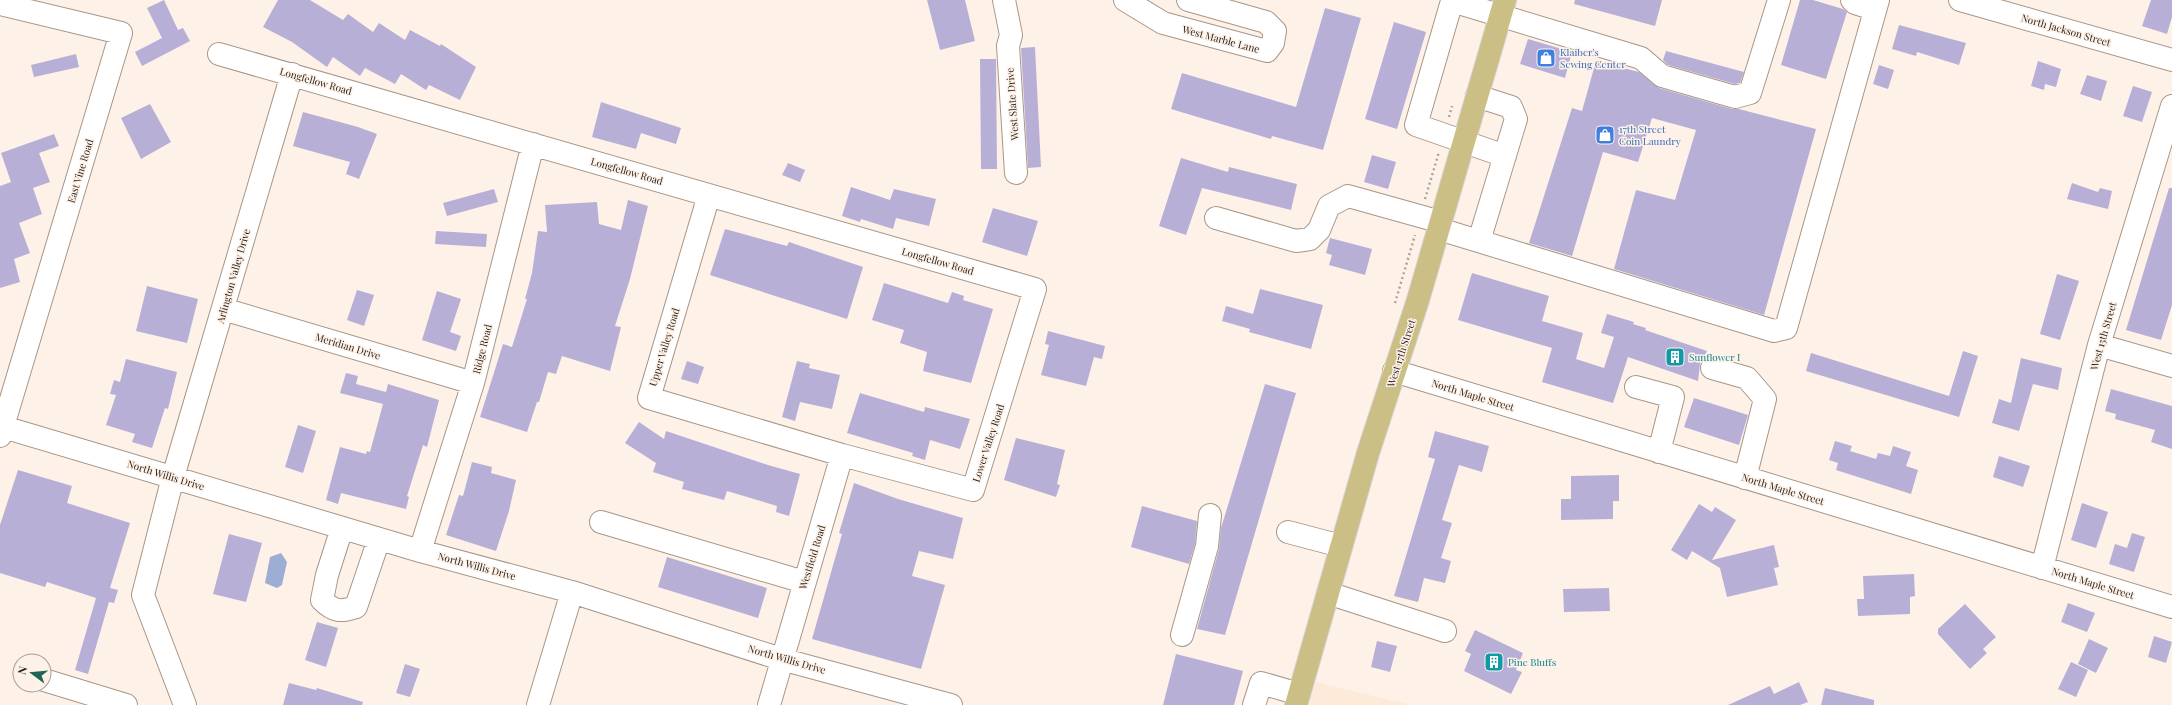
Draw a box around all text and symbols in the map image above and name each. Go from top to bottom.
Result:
street label: North Jackson Street [2020,11,2113,50]
street label: West Marble Lane [1180,22,1261,56]
place label: Klaiber's Sewing Center [1560,45,1626,71]
shop icon: Klaiber's Sewing Center [1535,47,1557,69]
street label: Longfellow Road [278,64,354,98]
street label: West Slate Drive [1002,67,1022,142]
place label: 17th Street Coin Laundry [1619,122,1681,148]
shop icon: 17th Street Coin Laundry [1594,124,1616,146]
street label: East Vine Road [64,137,96,205]
street label: Longfellow Road [589,154,665,188]
street label: Arlington Valley Drive [213,227,253,326]
street label: Longfellow Road [900,244,976,278]
street label: West 15th Street [2086,300,2120,373]
street label: Upper Valley Road [645,306,683,388]
street label: West 17th Street [1383,317,1419,390]
street label: Ridge Road [469,323,495,375]
street label: Meridian Drive [314,329,382,363]
building icon: Sunflower I [1664,346,1686,368]
place label: Sunflower I [1689,350,1741,364]
street label: North Maple Street [1430,376,1516,414]
street label: Lower Valley Road [969,402,1007,484]
street label: North Willis Drive [126,457,206,493]
street label: North Maple Street [1740,470,1826,508]
street label: Westfield Road [795,523,828,592]
street label: North Willis Drive [436,549,518,583]
street label: North Maple Street [2050,564,2136,602]
street label: North Willis Drive [747,641,827,677]
building icon: Pine Bluffs [1483,651,1505,673]
north arrow [12,653,52,693]
place label: Pine Bluffs [1508,655,1556,669]
text: N [14,664,30,676]

